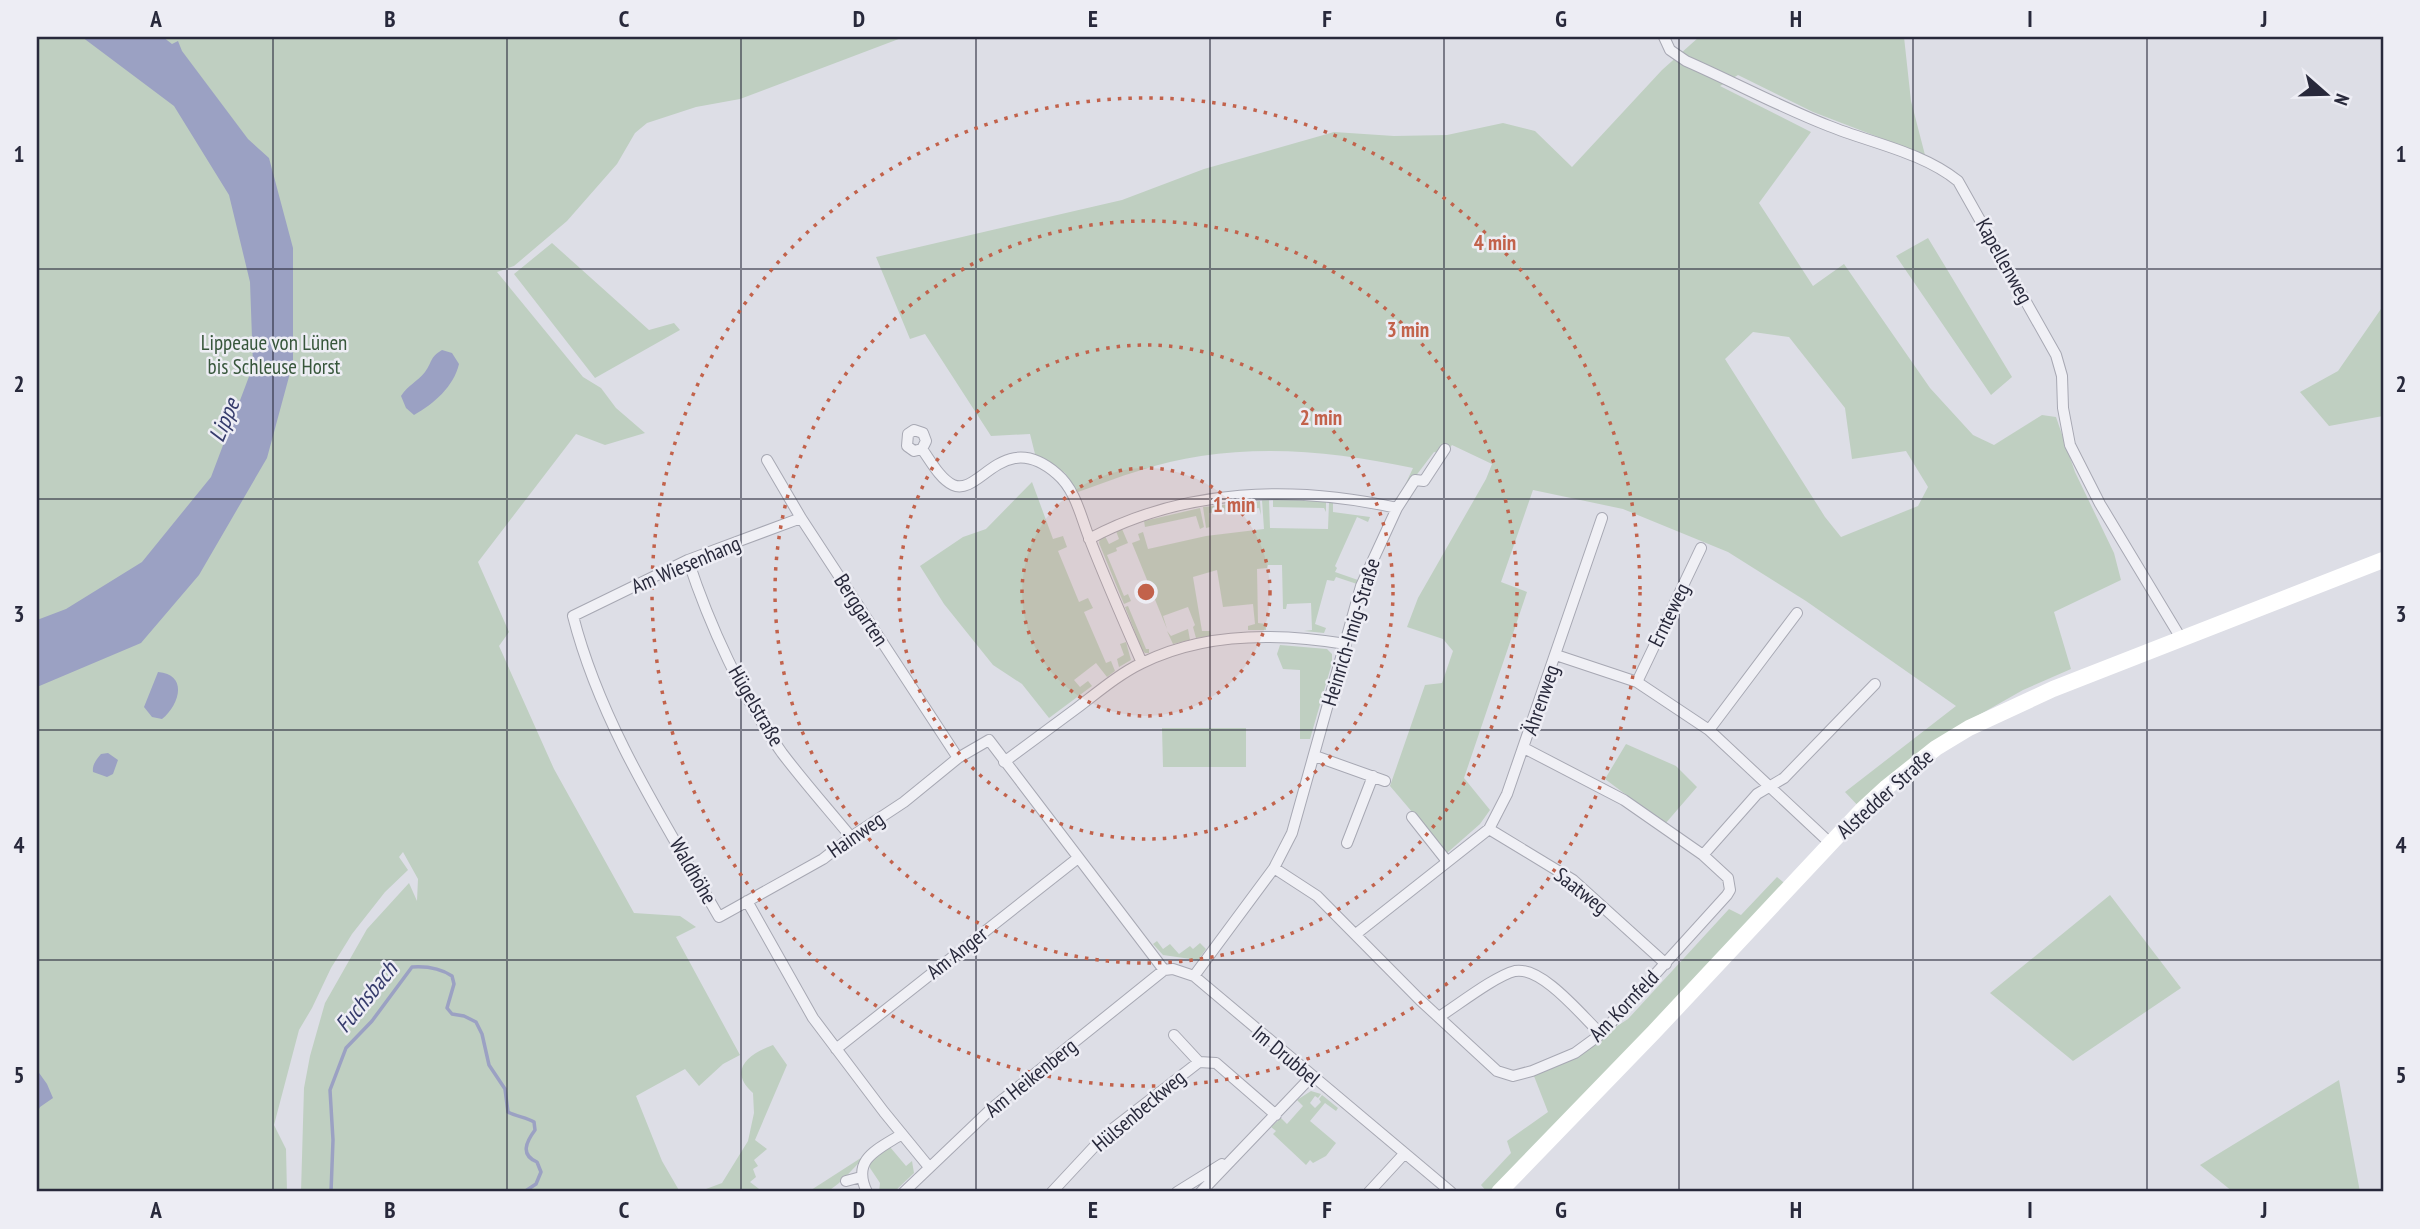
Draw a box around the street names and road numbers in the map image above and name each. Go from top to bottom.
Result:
street label: Kapellenweg [1970,213,2039,308]
street label: Am Wiesenhang [627,529,744,600]
street label: Heinrich-Imig-Straße [1315,555,1386,709]
street label: Berggarten [828,569,895,651]
street label: Ernteweg [1642,578,1696,651]
street label: Hügelstraße [722,660,790,751]
street label: Ährenweg [1516,661,1565,739]
street label: Alstedder Straße [1831,743,1939,844]
street label: Hainweg [822,805,889,864]
street label: Waldhöhe [664,833,723,909]
street label: Saatweg [1549,861,1614,920]
street label: Am Anger [921,920,993,985]
street label: Am Kornfeld [1583,964,1664,1047]
street label: Im Drubbel [1247,1019,1326,1092]
street label: Am Heikenberg [979,1032,1082,1123]
street label: Hülsenbeckweg [1087,1064,1191,1157]

